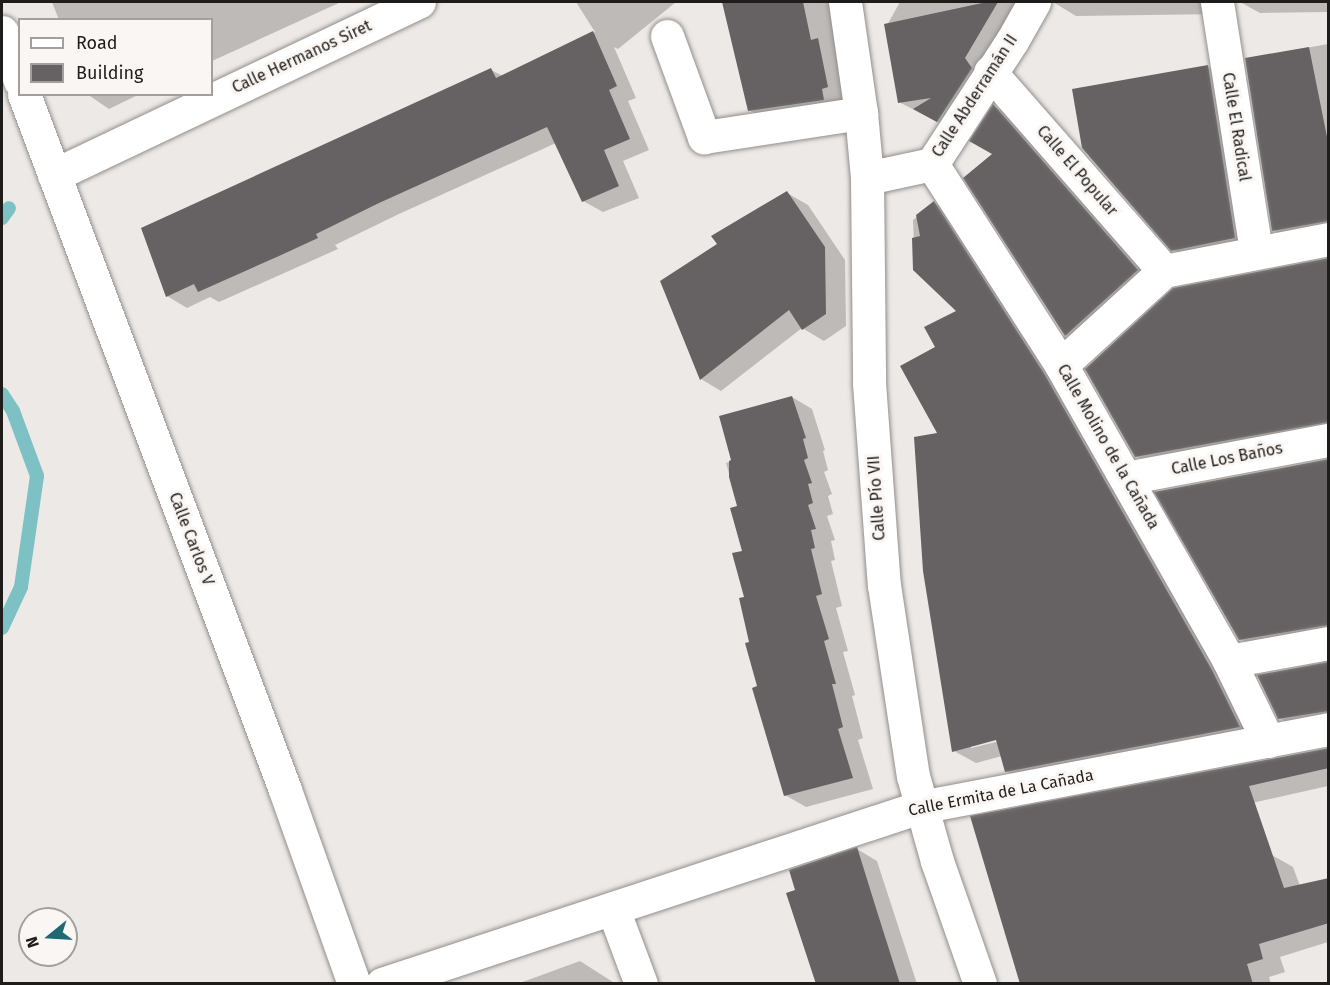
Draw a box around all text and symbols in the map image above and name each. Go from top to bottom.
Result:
street label: Calle Hermanos Siret [229,16,375,98]
legend [18,18,213,96]
street label: Calle Abderramán II [928,31,1022,161]
text: Road [76,32,118,54]
text: Building [76,62,143,84]
street label: Calle El Radical [1218,71,1254,183]
street label: Calle El Popular [1033,122,1121,220]
street label: Calle Molino de la Cañada [1053,361,1163,533]
street label: Calle Los Baños [1170,439,1284,479]
street label: Calle Pío VII [864,455,890,541]
street label: Calle Carlos V [165,490,217,588]
street label: Calle Ermita de La Cañada [907,766,1095,820]
north arrow [18,907,78,967]
text: N [22,934,43,950]

